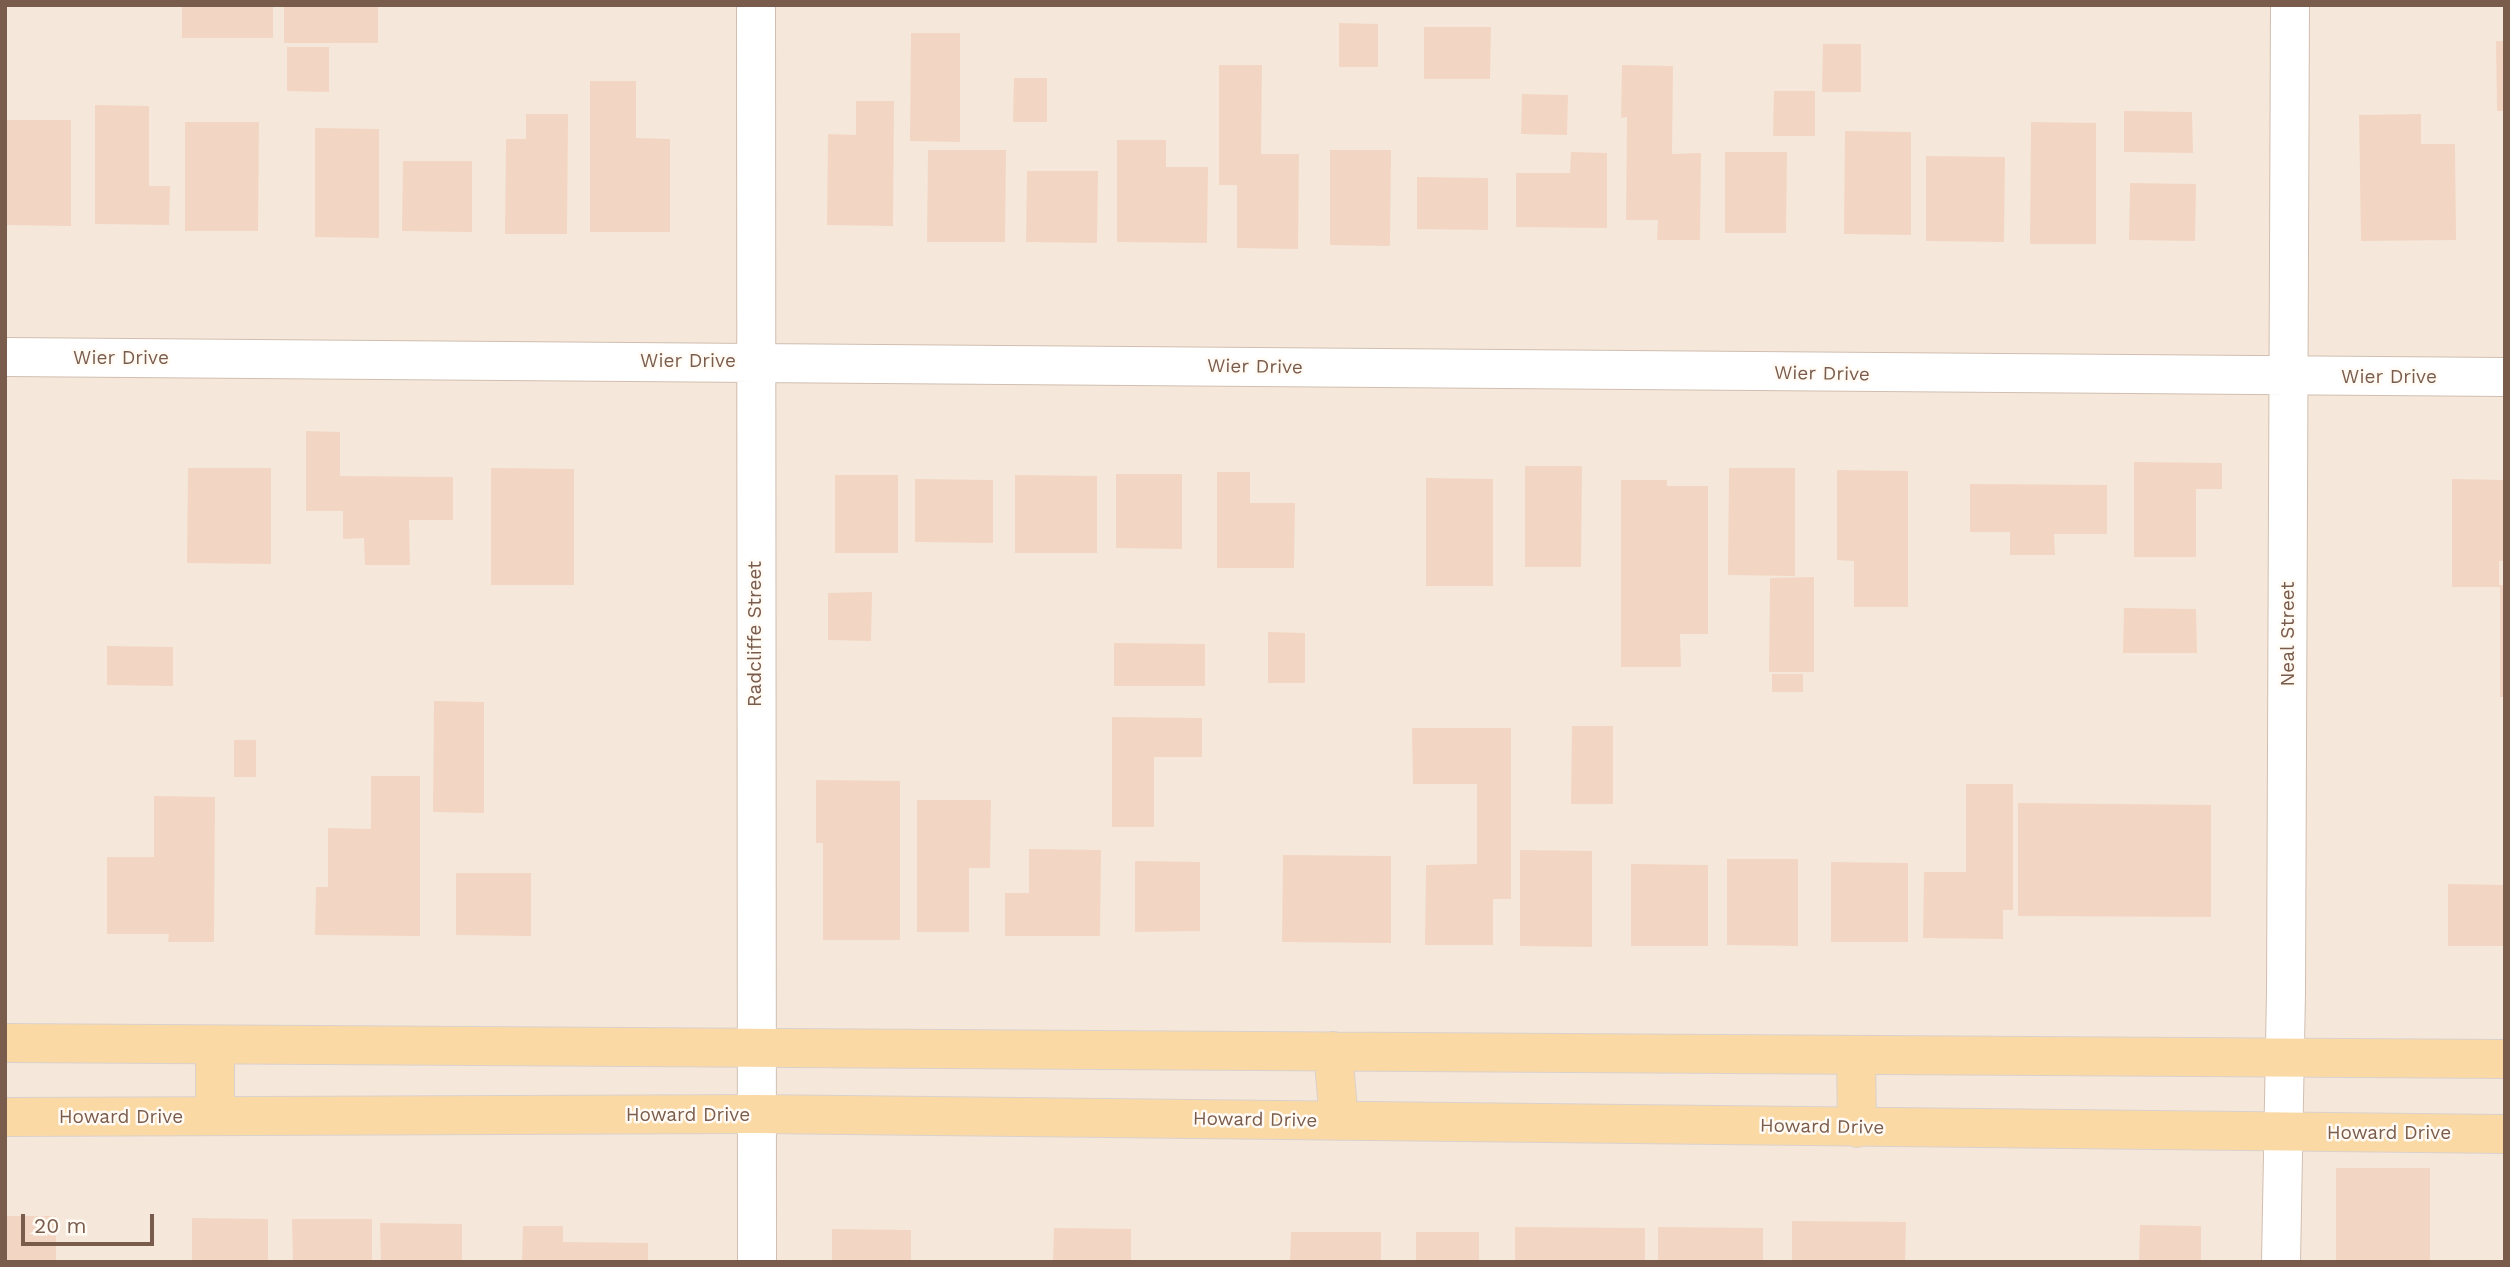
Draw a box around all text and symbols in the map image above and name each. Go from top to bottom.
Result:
street label: Wier Drive [73,347,169,369]
street label: Wier Drive [640,350,736,372]
street label: Wier Drive [1207,355,1303,379]
street label: Wier Drive [1774,362,1870,386]
street label: Wier Drive [2341,366,2437,388]
street label: Radcliffe Street [744,561,766,707]
street label: Neal Street [2277,582,2299,686]
street label: Howard Drive [626,1104,750,1126]
street label: Howard Drive [59,1106,183,1128]
street label: Howard Drive [1193,1108,1317,1132]
street label: Howard Drive [1760,1115,1884,1139]
street label: Howard Drive [2327,1122,2451,1144]
scale bar [24,1200,158,1244]
text: 20 m [34,1213,86,1238]

